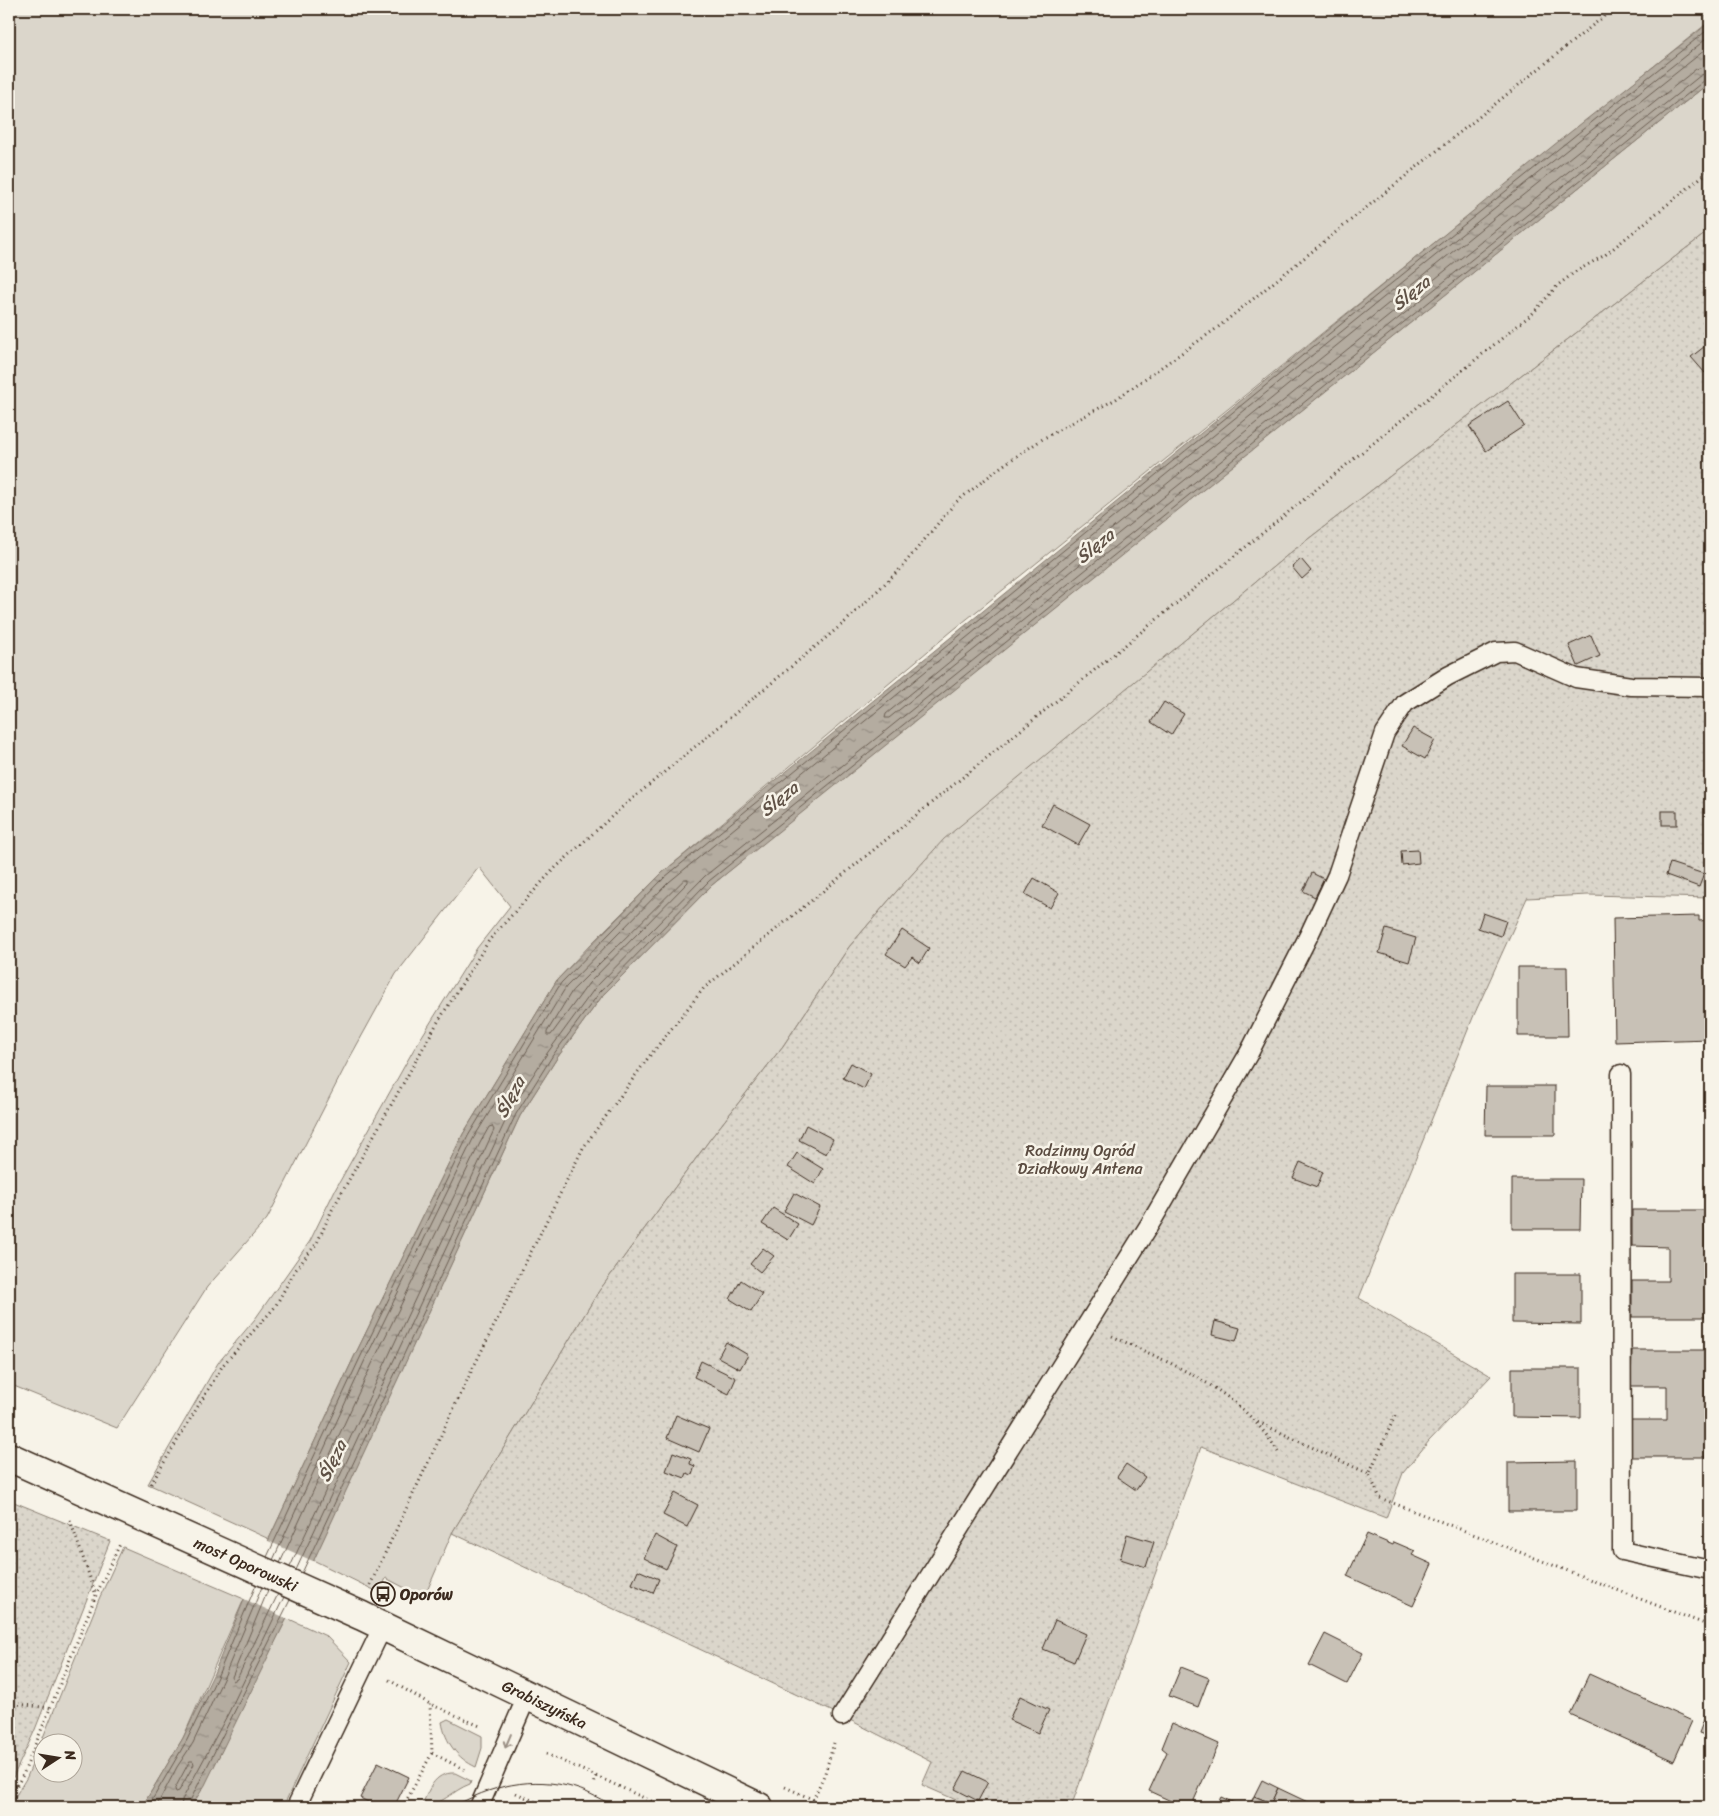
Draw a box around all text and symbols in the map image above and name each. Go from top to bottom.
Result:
water label: Ślęza [1384,266,1439,319]
water label: Ślęza [1068,519,1123,572]
water label: Ślęza [752,772,807,825]
water label: Ślęza [486,1069,535,1124]
park label: Rodzinny Ogród Działkowy Antena [1017,1136,1144,1183]
water label: Ślęza [308,1433,357,1487]
street label: most Oporowski [189,1528,303,1601]
place label: Oporów [399,1580,454,1609]
bus stop icon: Oporów [370,1581,396,1607]
street label: Grabiszyńska [497,1671,592,1737]
one-way arrow [502,1733,512,1748]
north arrow [32,1734,82,1784]
text: N [57,1747,84,1763]

